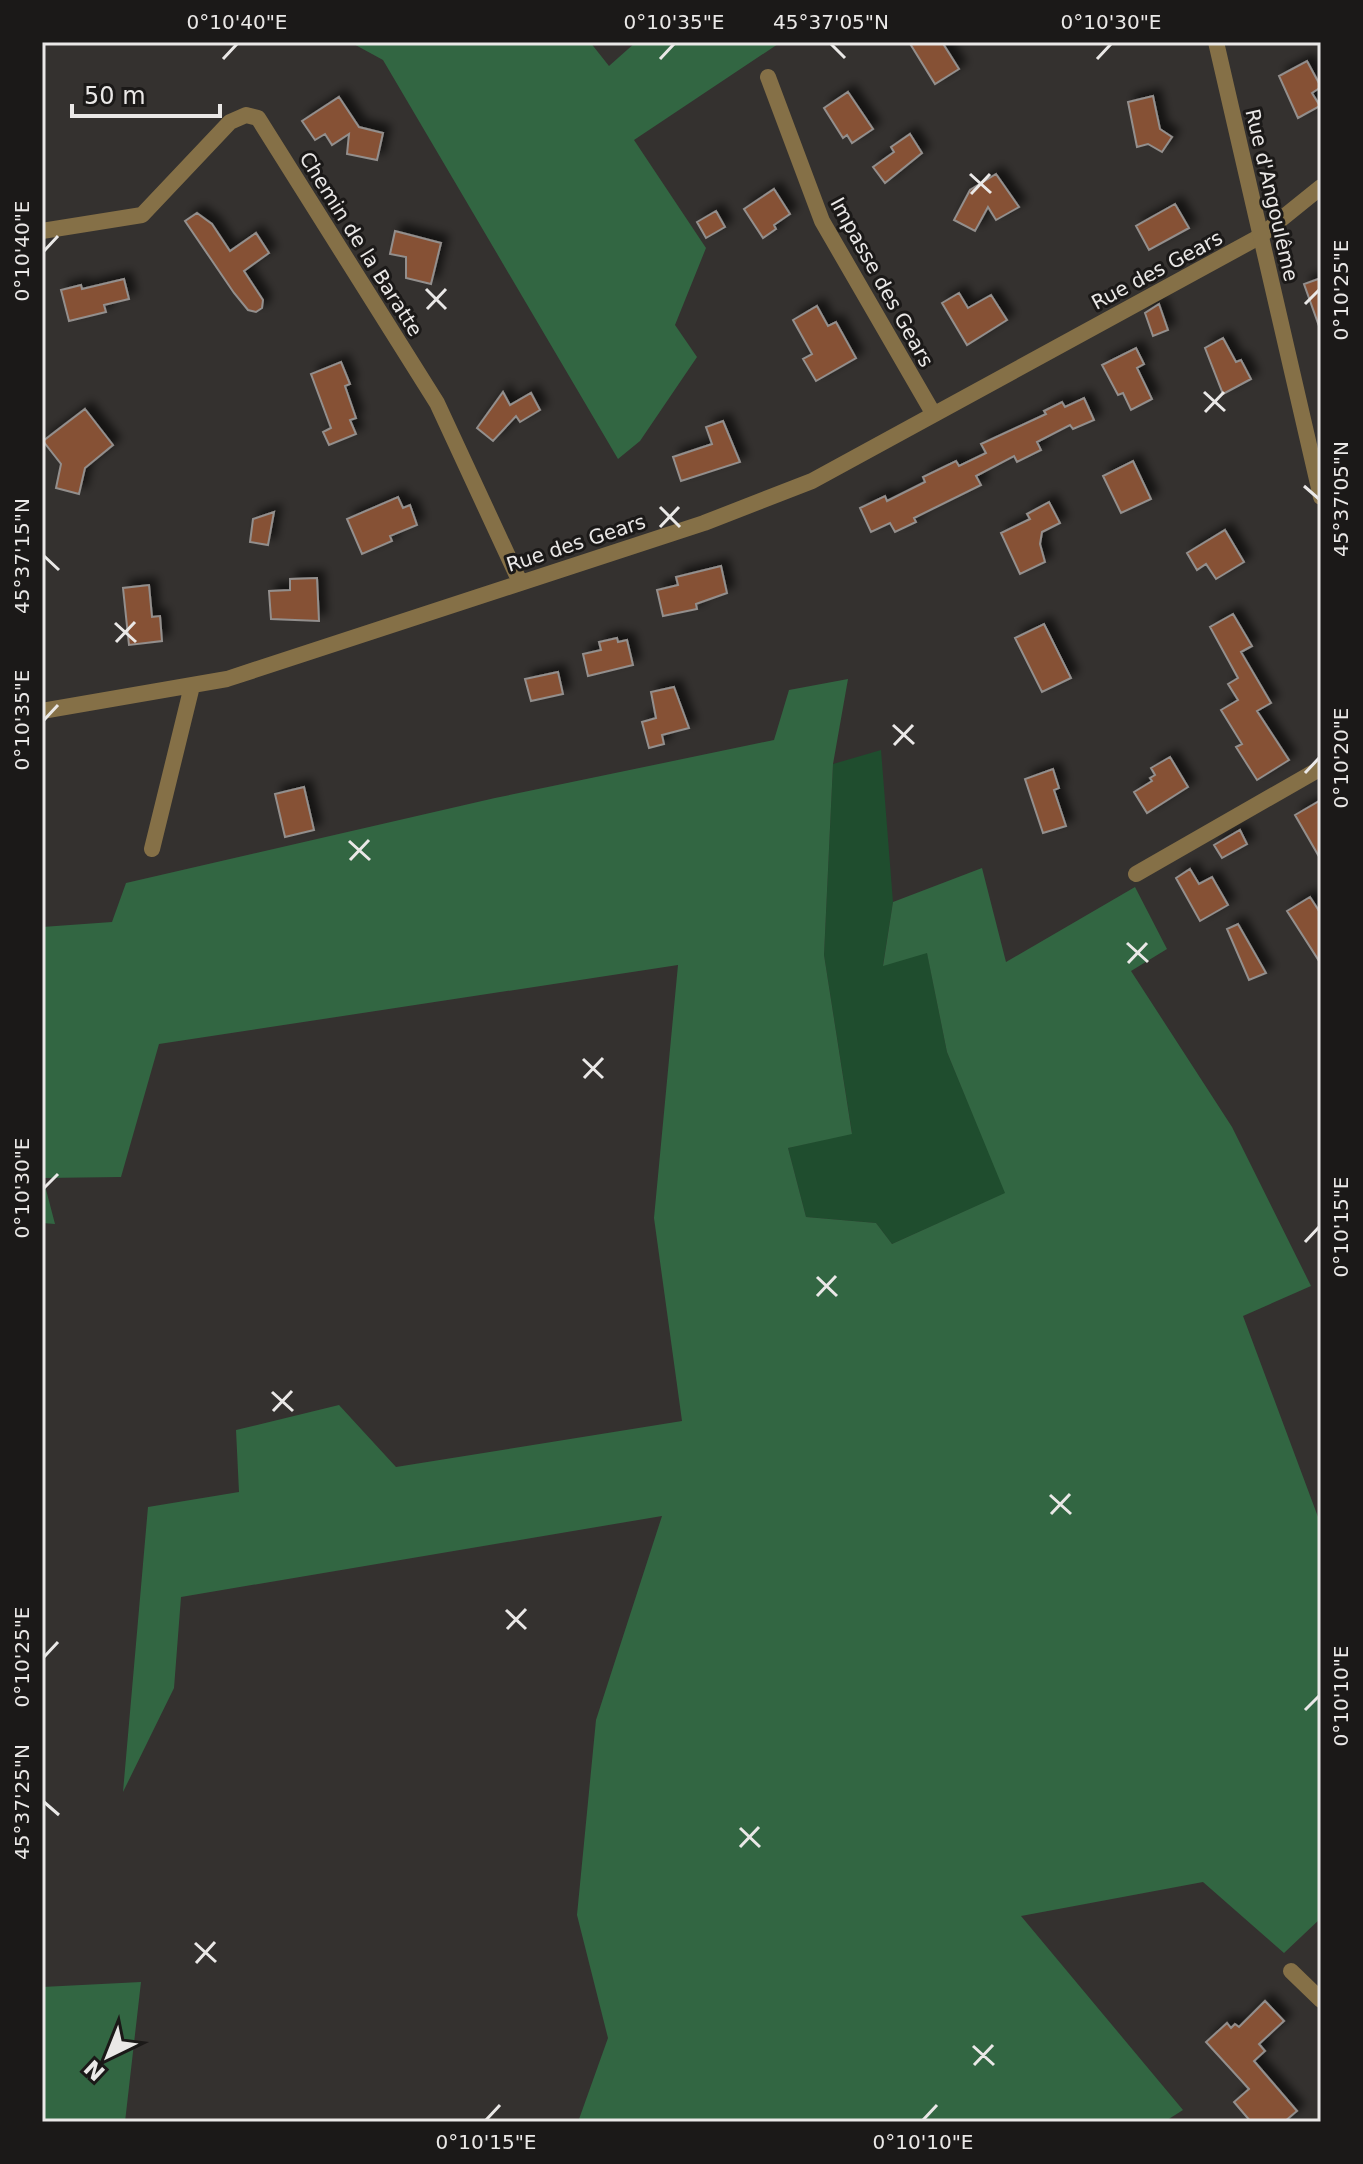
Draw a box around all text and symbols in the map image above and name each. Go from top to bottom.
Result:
text: 0°10'40"E [187,10,287,34]
text: 0°10'35"E [624,10,724,34]
text: 45°37'05"N [773,10,889,34]
text: 0°10'30"E [1061,10,1161,34]
scale bar [72,68,220,118]
text: 50 m [84,82,146,110]
street label: Rue d'Angoulême [1240,106,1304,284]
street label: Chemin de la Baratte [294,147,428,341]
street label: Impasse des Gears [825,193,939,371]
text: 0°10'40"E [10,201,34,301]
street label: Rue des Gears [1087,225,1227,315]
text: 0°10'25"E [1329,240,1353,340]
text: 45°37'05"N [1329,441,1353,557]
text: 45°37'15"N [10,498,34,614]
street label: Rue des Gears [503,509,649,577]
text: 0°10'35"E [10,670,34,770]
text: 0°10'20"E [1329,708,1353,808]
text: 0°10'30"E [10,1138,34,1238]
text: 0°10'15"E [1329,1177,1353,1277]
text: 0°10'25"E [10,1607,34,1707]
text: 0°10'10"E [1329,1646,1353,1746]
text: 45°37'25"N [10,1744,34,1860]
north arrow [68,2016,148,2096]
text: N [79,2055,110,2086]
text: 0°10'15"E [436,2130,536,2154]
text: 0°10'10"E [873,2130,973,2154]

